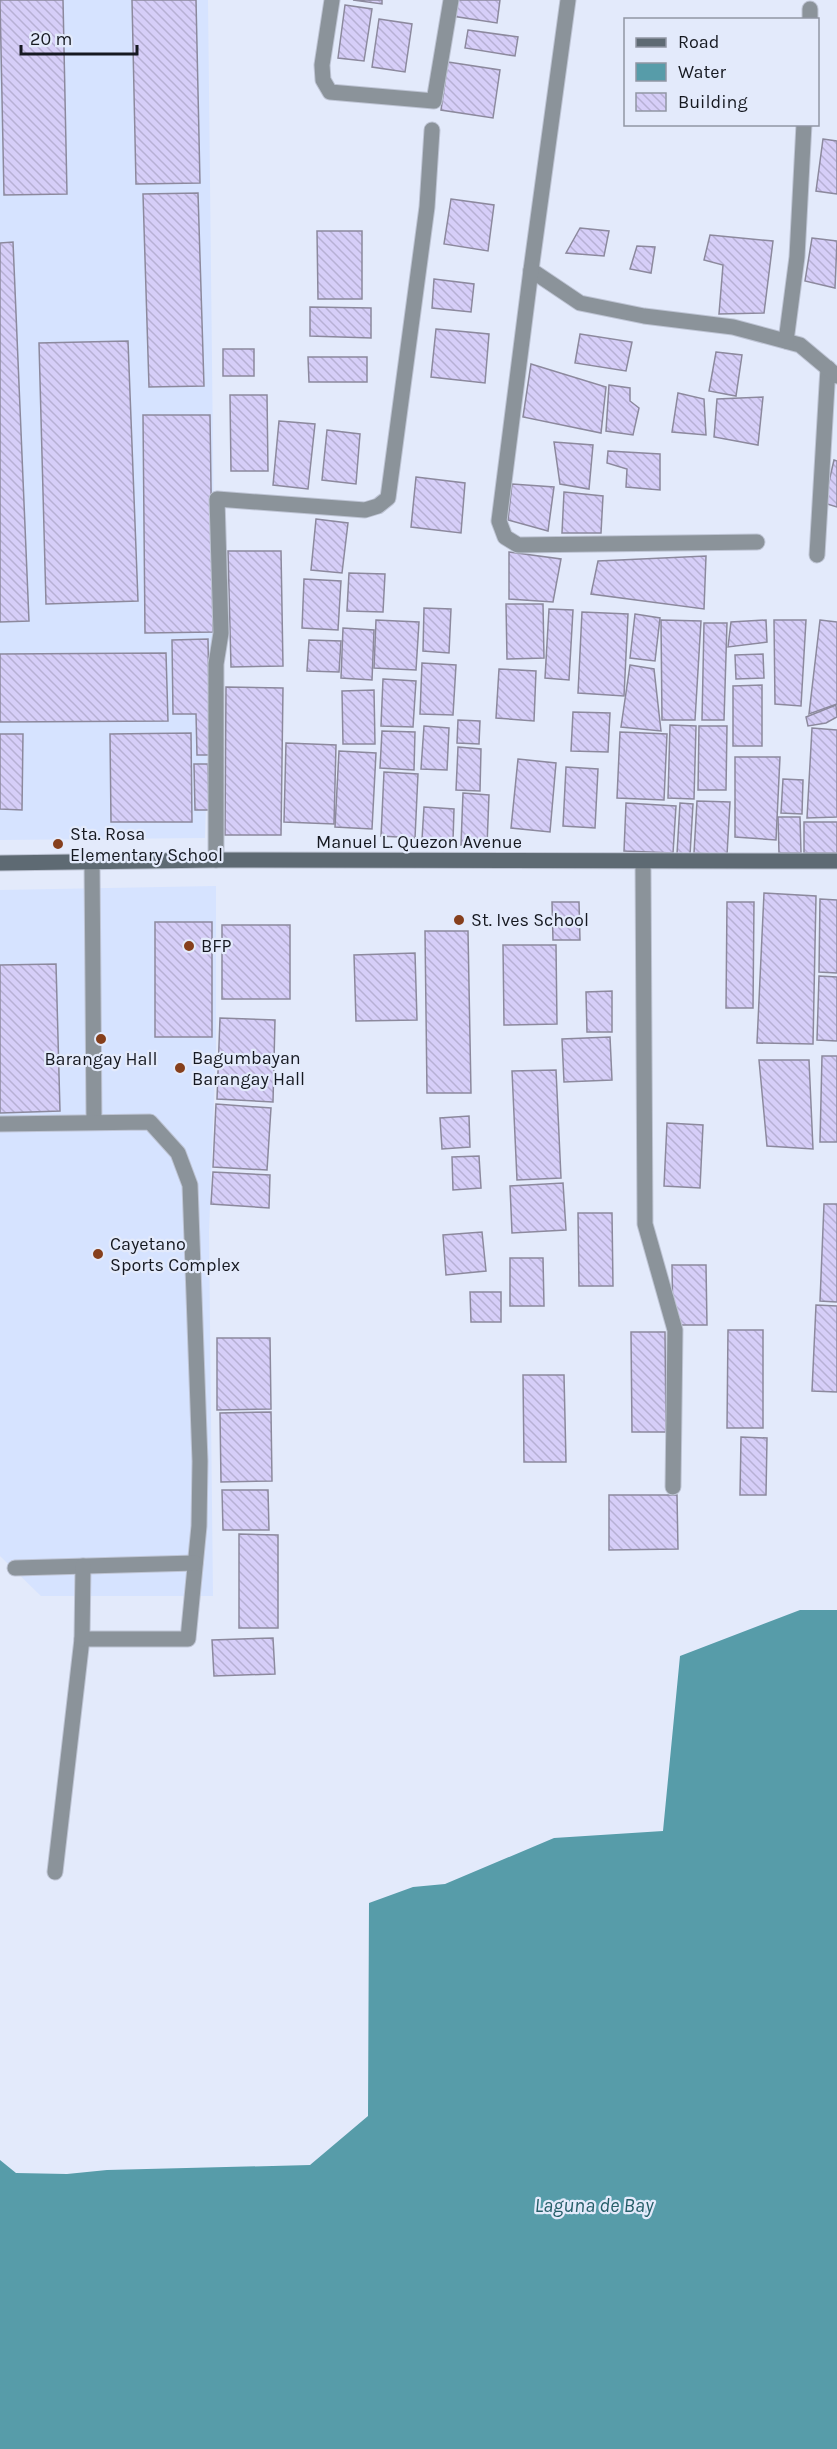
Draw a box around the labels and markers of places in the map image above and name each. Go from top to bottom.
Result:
place label: Sta. Rosa Elementary School [70,823,223,866]
marker: Sta. Rosa Elementary School [51,837,65,851]
place label: St. Ives School [471,909,589,931]
marker: St. Ives School [452,913,466,927]
place label: BFP [201,935,232,957]
marker: BFP [182,939,196,953]
marker: Barangay Hall [94,1032,108,1046]
place label: Bagumbayan Barangay Hall [192,1047,305,1090]
place label: Barangay Hall [44,1048,158,1070]
marker: Bagumbayan Barangay Hall [173,1061,187,1075]
place label: Cayetano Sports Complex [110,1233,240,1276]
marker: Cayetano Sports Complex [91,1247,105,1261]

